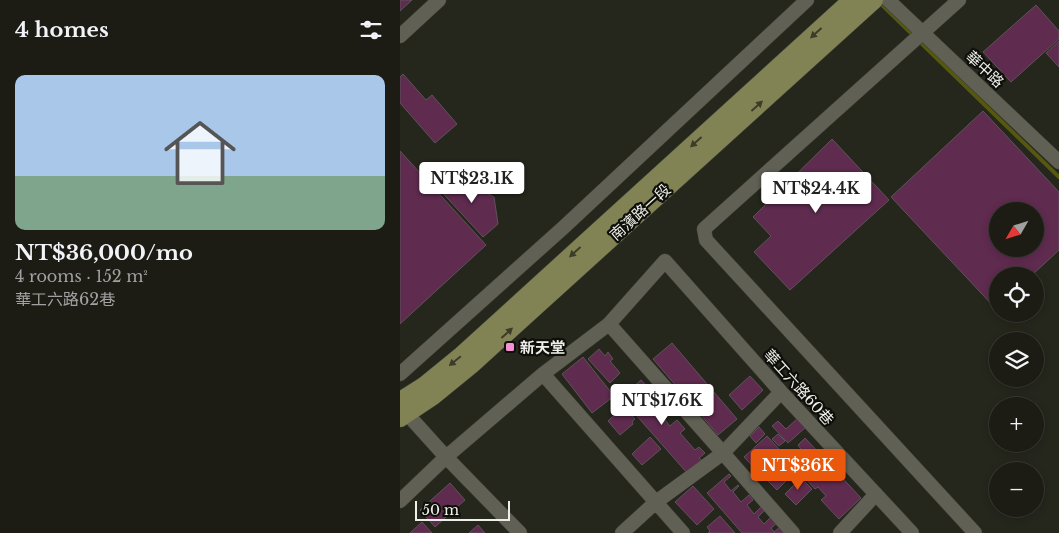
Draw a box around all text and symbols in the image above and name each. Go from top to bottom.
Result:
icon: filters [357,16,385,44]
text: 4 homes [15,17,109,43]
one-way arrow [810,27,822,39]
street label: 華中路 [962,47,1008,91]
one-way arrow [751,100,763,112]
icon: home [155,108,245,198]
one-way arrow [690,136,702,148]
pin: NT$23.1K [420,162,524,204]
text: NT$23.1K [430,168,514,188]
pin: NT$24.4K [764,172,868,214]
text: NT$24.4K [772,178,860,198]
street label: 南濱路一段 [606,180,674,244]
north arrow [989,202,1044,258]
map controls [989,202,1044,517]
text: NT$36,000/mo [15,240,193,266]
one-way arrow [569,246,582,257]
text: 4 rooms · 152 m² [15,266,148,286]
button: locate [989,267,1044,322]
text: 華工六路62巷 [15,289,115,309]
one-way arrow [501,327,514,338]
button: layers [989,332,1044,387]
place label: 新天堂 [520,338,565,357]
marker: 新天堂 [504,341,516,353]
street label: 華工六路60巷 [760,345,838,429]
one-way arrow [449,355,462,366]
pin: NT$17.6K [610,384,714,426]
text: NT$17.6K [622,390,702,410]
button: + [989,397,1044,452]
pin: NT$36K [757,448,839,491]
text: NT$36K [762,455,834,475]
button: − [989,462,1044,517]
scale bar [415,498,510,521]
text: 50 m [422,501,459,519]

